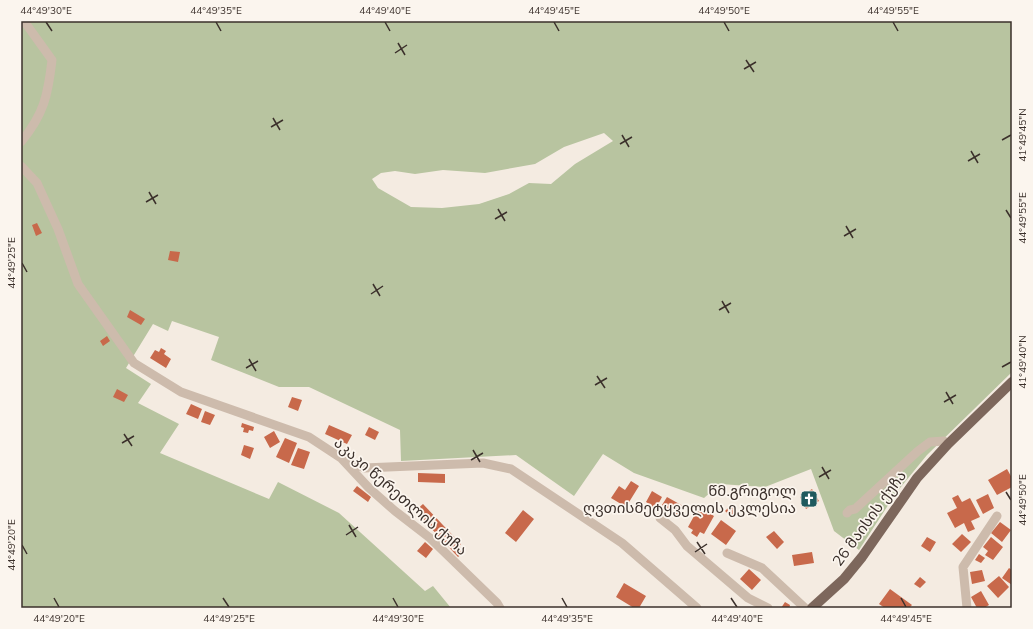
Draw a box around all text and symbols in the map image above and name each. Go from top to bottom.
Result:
text: 44°49'30"E [20,4,72,17]
text: 44°49'35"E [190,4,242,17]
text: 44°49'40"E [359,4,411,17]
text: 44°49'45"E [528,4,580,17]
text: 44°49'50"E [698,4,750,17]
text: 44°49'55"E [867,4,919,17]
text: 41°49'45"N [1016,108,1029,162]
text: 44°49'55"E [1016,192,1029,244]
text: 44°49'25"E [5,237,18,289]
text: 41°49'40"N [1016,335,1029,389]
street label: აკაკი წერეთლის ქუჩა [330,433,472,559]
street label: 26 მაისის ქუჩა [828,466,910,570]
text: 44°49'50"E [1016,474,1029,526]
place label: წმ.გრიგოლ ღვთისმეტყველის ეკლესია [583,481,796,517]
church icon: წმ.გრიგოლ ღვთისმეტყველის ეკლესია [799,489,819,509]
text: 44°49'20"E [5,519,18,571]
text: 44°49'20"E [33,612,85,625]
text: 44°49'25"E [203,612,255,625]
text: 44°49'30"E [372,612,424,625]
text: 44°49'35"E [541,612,593,625]
text: 44°49'40"E [711,612,763,625]
text: 44°49'45"E [880,612,932,625]

